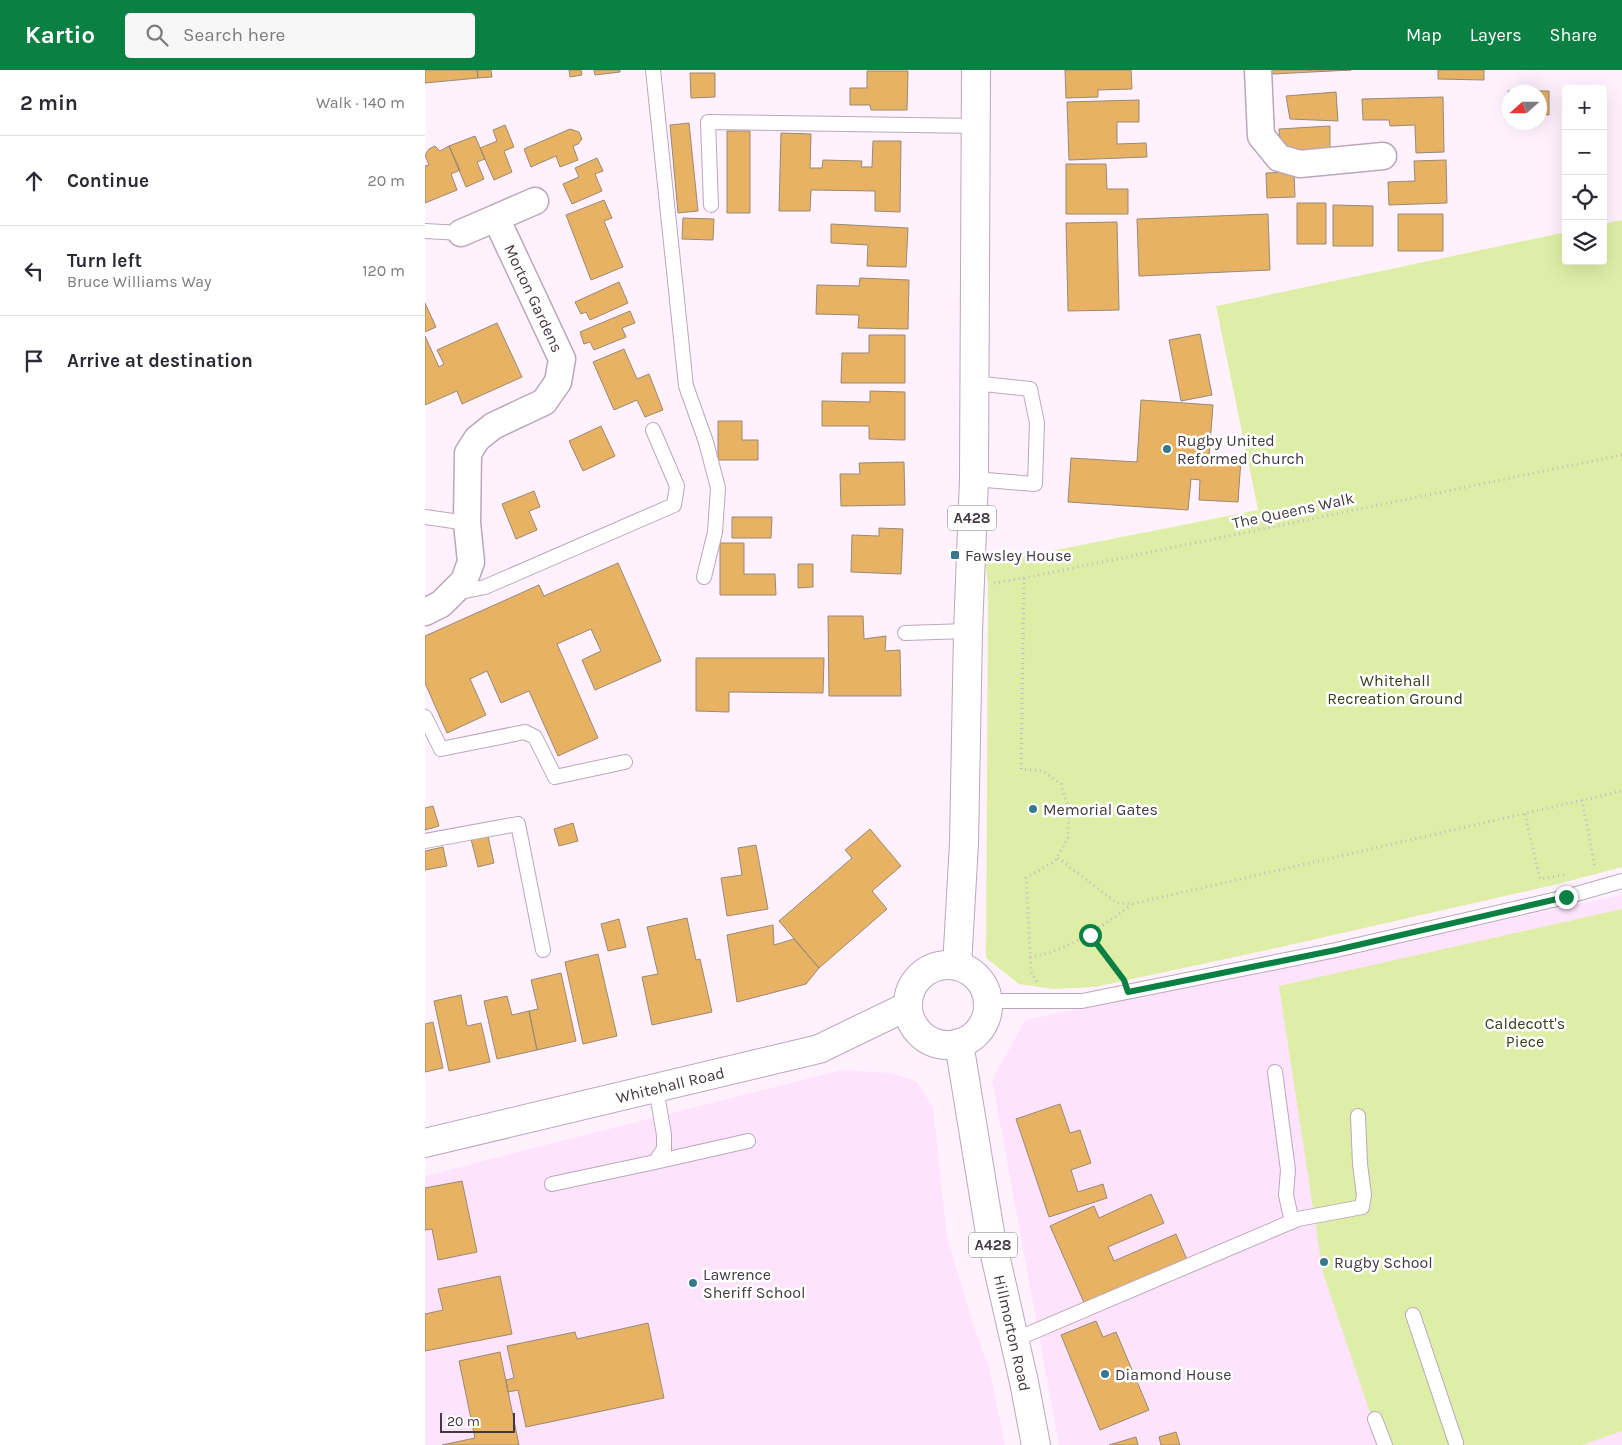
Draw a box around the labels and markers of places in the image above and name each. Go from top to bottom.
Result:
place label: Rugby United Reformed Church [1177,431,1304,468]
marker: Rugby United Reformed Church [1161,443,1173,455]
place label: Fawsley House [965,546,1072,565]
marker: Fawsley House [949,549,961,561]
place label: Memorial Gates [1043,800,1158,819]
marker: Memorial Gates [1027,803,1039,815]
place label: Rugby School [1334,1253,1433,1272]
marker: Rugby School [1318,1256,1330,1268]
place label: Lawrence Sheriff School [703,1265,805,1302]
marker: Lawrence Sheriff School [687,1277,699,1289]
place label: Diamond House [1115,1365,1232,1384]
marker: Diamond House [1099,1368,1111,1380]

